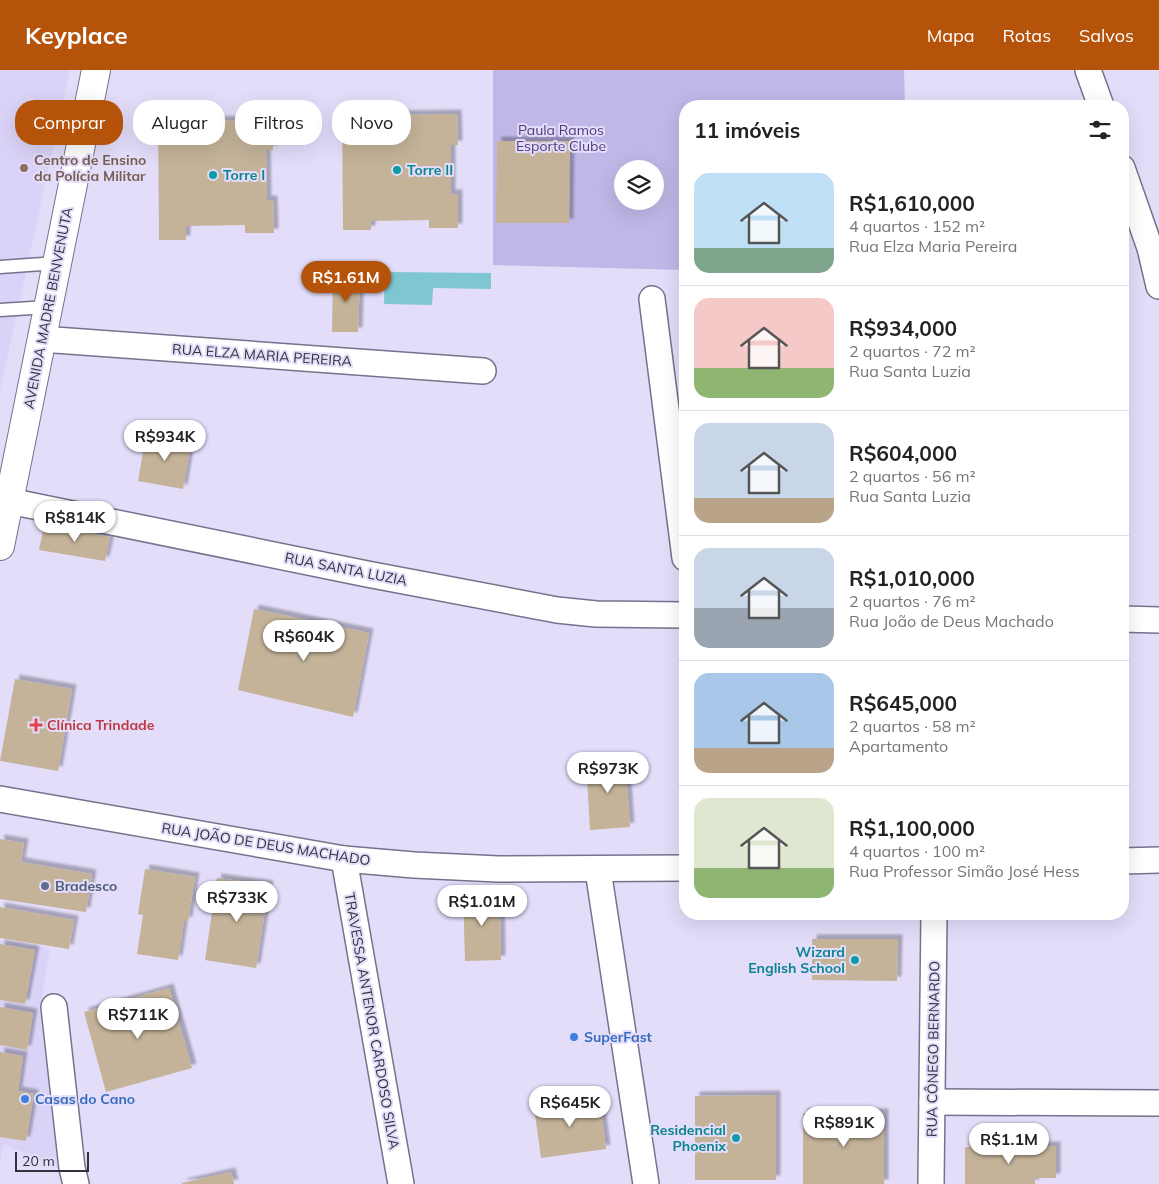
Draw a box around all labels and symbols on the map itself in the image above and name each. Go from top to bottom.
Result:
park label: Paula Ramos Esporte Clube [516,121,606,155]
place label: Centro de Ensino da Polícia Militar [34,151,146,185]
place label: Torre II [407,161,453,179]
marker: Centro de Ensino da Polícia Militar [18,162,30,174]
marker: Torre II [391,164,403,176]
place label: Torre I [223,166,265,184]
marker: Torre I [207,169,219,181]
street label: AVENIDA MADRE BENVENUTA [20,205,77,410]
pin: R$1.61M [300,260,392,303]
street label: RUA ELZA MARIA PEREIRA [172,340,353,370]
pin: R$934K [124,420,206,462]
pin: R$814K [34,500,116,543]
street label: RUA SANTA LUZIA [283,548,409,590]
pin: R$604K [263,620,345,662]
place label: Clínica Trindade [47,716,155,734]
marker: Clínica Trindade [29,718,43,732]
pin: R$973K [567,752,649,794]
street label: RUA JOÃO DE DEUS MACHADO [160,819,372,869]
place label: Bradesco [55,877,117,895]
marker: Bradesco [39,880,51,892]
pin: R$733K [196,880,278,923]
pin: R$1.01M [436,884,528,927]
street label: TRAVESSA ANTENOR CARDOSO SILVA [341,891,404,1152]
place label: Wizard English School [748,943,845,977]
marker: Wizard English School [849,954,861,966]
street label: RUA CÔNEGO BERNARDO [922,961,944,1137]
pin: R$711K [97,998,179,1040]
place label: SuperFast [584,1028,653,1046]
marker: SuperFast [568,1031,580,1043]
pin: R$645K [529,1086,611,1128]
place label: Casas do Cano [35,1090,135,1108]
marker: Casas do Cano [19,1093,31,1105]
pin: R$891K [803,1106,885,1148]
place label: Residencial Phoenix [650,1121,726,1155]
pin: R$1.1M [968,1122,1050,1165]
marker: Residencial Phoenix [730,1132,742,1144]
scale bar [15,1149,89,1172]

